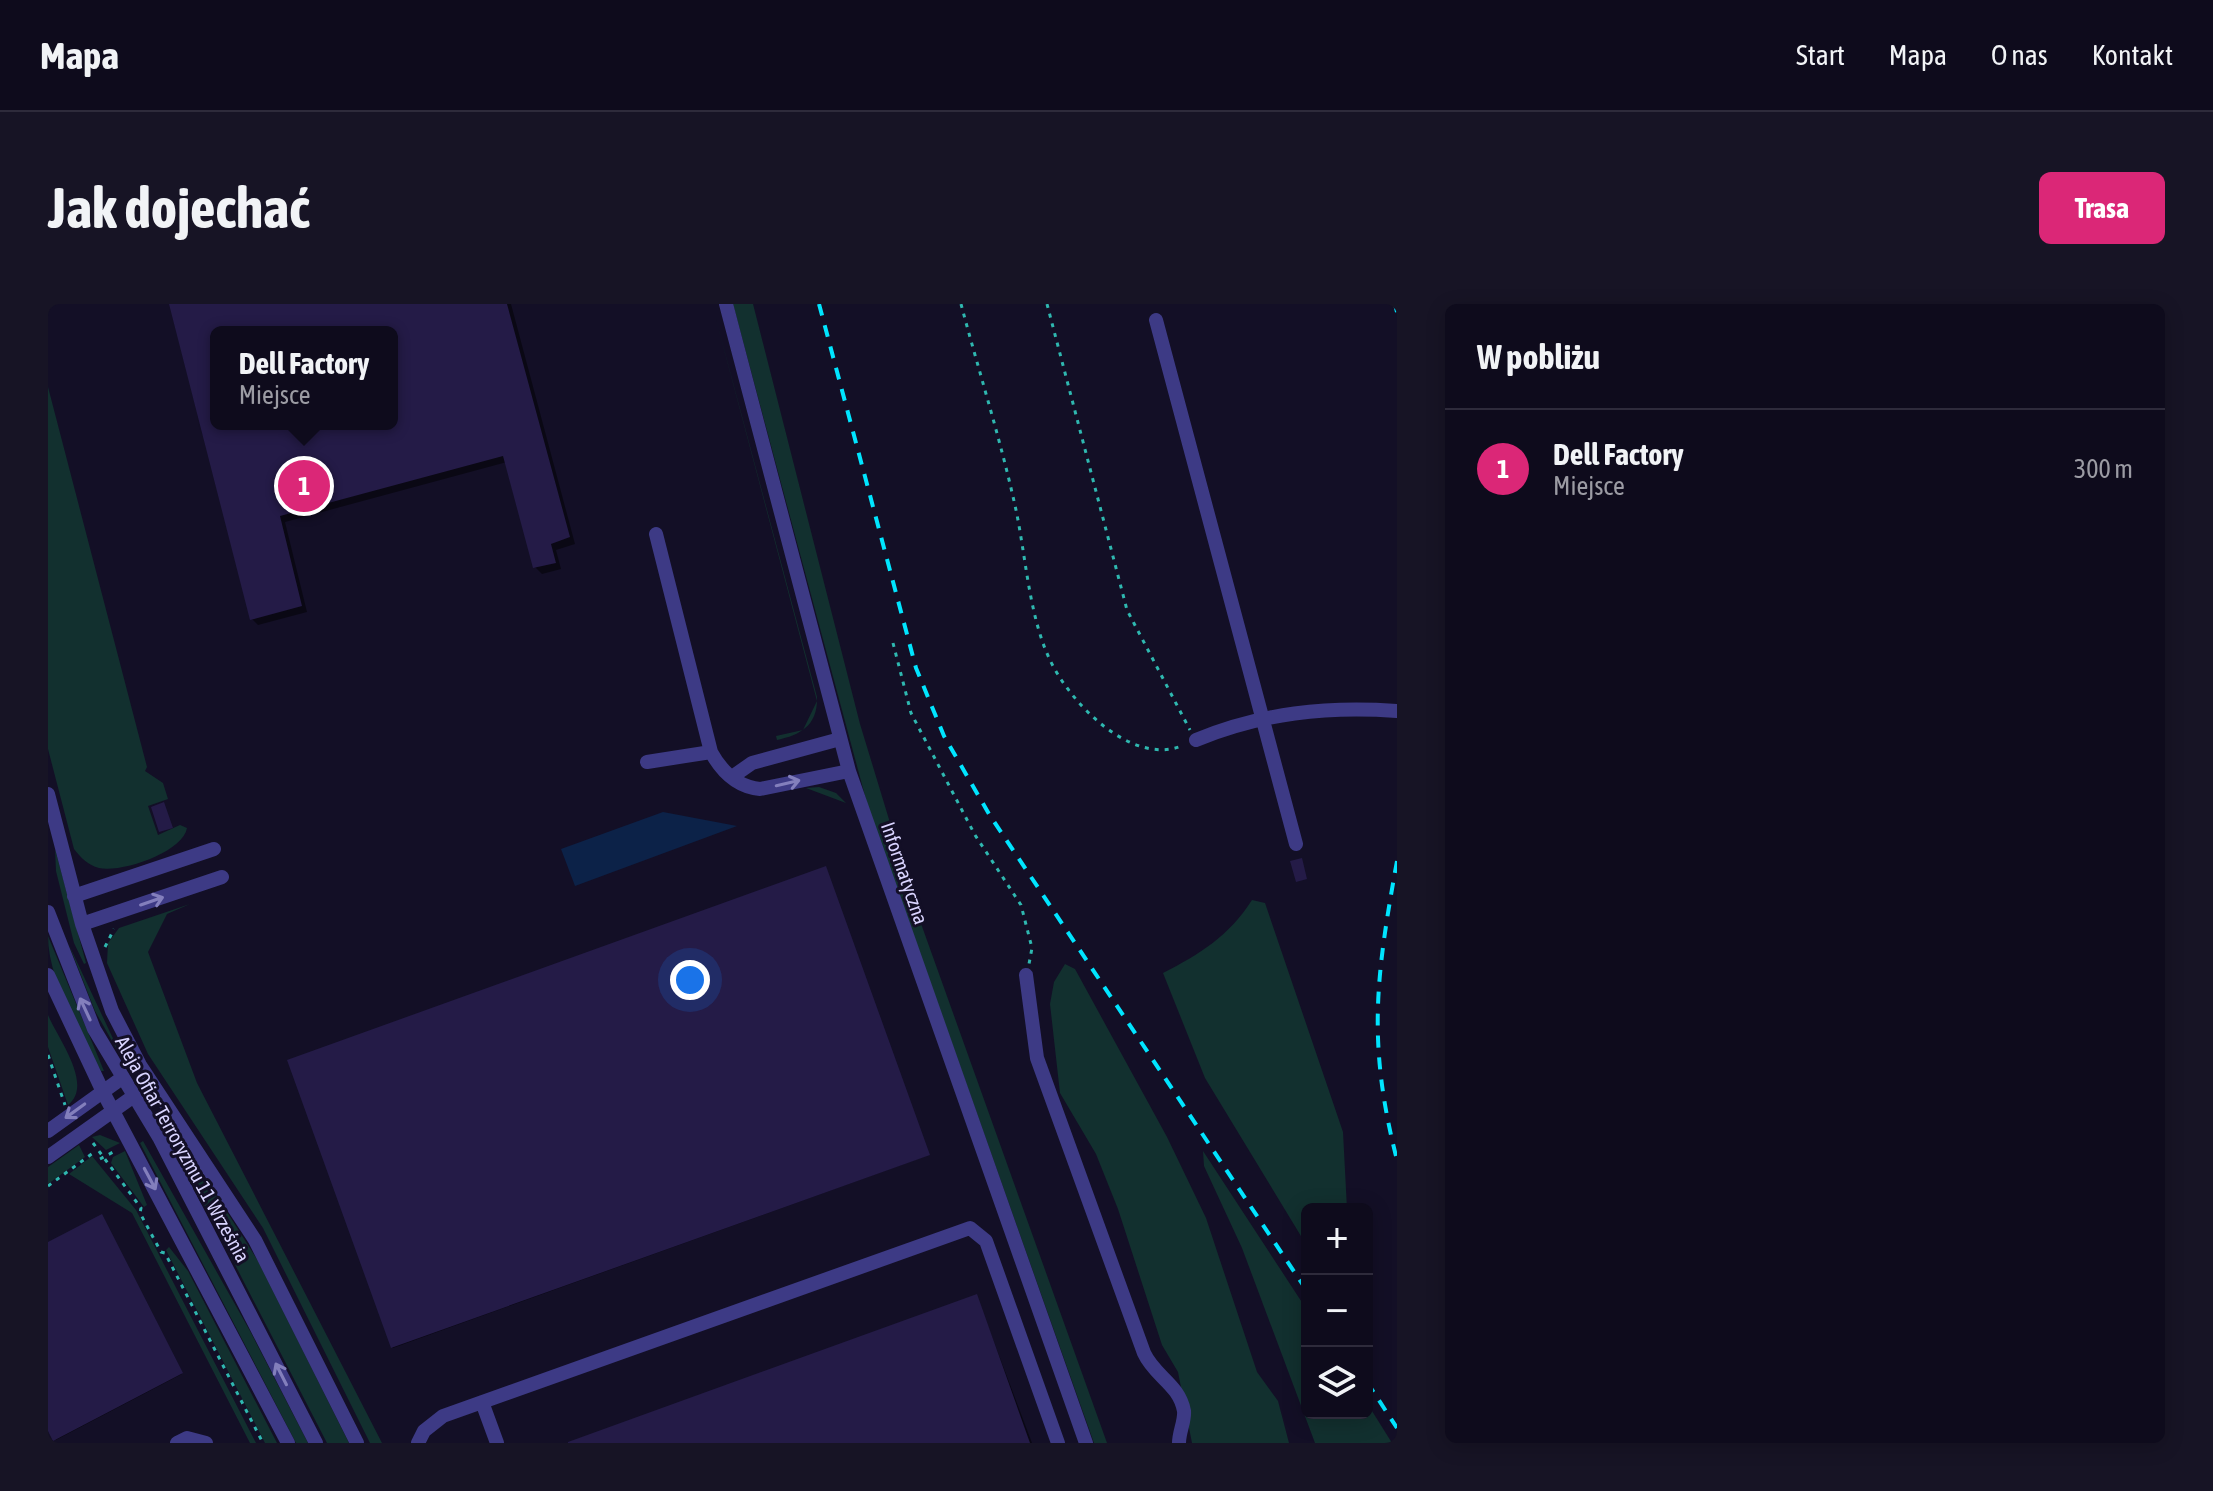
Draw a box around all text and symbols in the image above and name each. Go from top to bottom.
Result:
text: Mapa [40,34,119,77]
text: Start [1796,39,1845,71]
text: Mapa [1889,39,1947,71]
text: O nas [1991,39,2048,71]
text: Kontakt [2092,39,2173,71]
button: Trasa [2039,172,2165,244]
text: Jak dojechać [48,176,310,240]
popup [210,326,398,430]
text: W pobliżu [1477,337,1600,376]
text: Dell Factory [239,346,369,380]
text: Miejsce [239,380,310,410]
text: Dell Factory [1553,437,1684,471]
text: 1 [1497,454,1509,484]
text: 300 m [2074,454,2133,484]
pin: 1 [278,456,330,516]
text: Miejsce [1553,471,1625,501]
one-way arrow [775,775,801,790]
street label: Informatyczna [877,819,933,927]
one-way arrow [139,893,164,908]
your location [670,960,710,1000]
one-way arrow [76,998,91,1022]
street label: Aleja Ofiar Terroryzmu 11 Września [111,1032,255,1266]
one-way arrow [65,1103,87,1120]
one-way arrow [142,1166,158,1190]
map controls [1301,1203,1373,1419]
button: + [1301,1203,1373,1275]
button: − [1301,1275,1373,1347]
button: layers [1301,1347,1373,1419]
one-way arrow [272,1362,288,1386]

